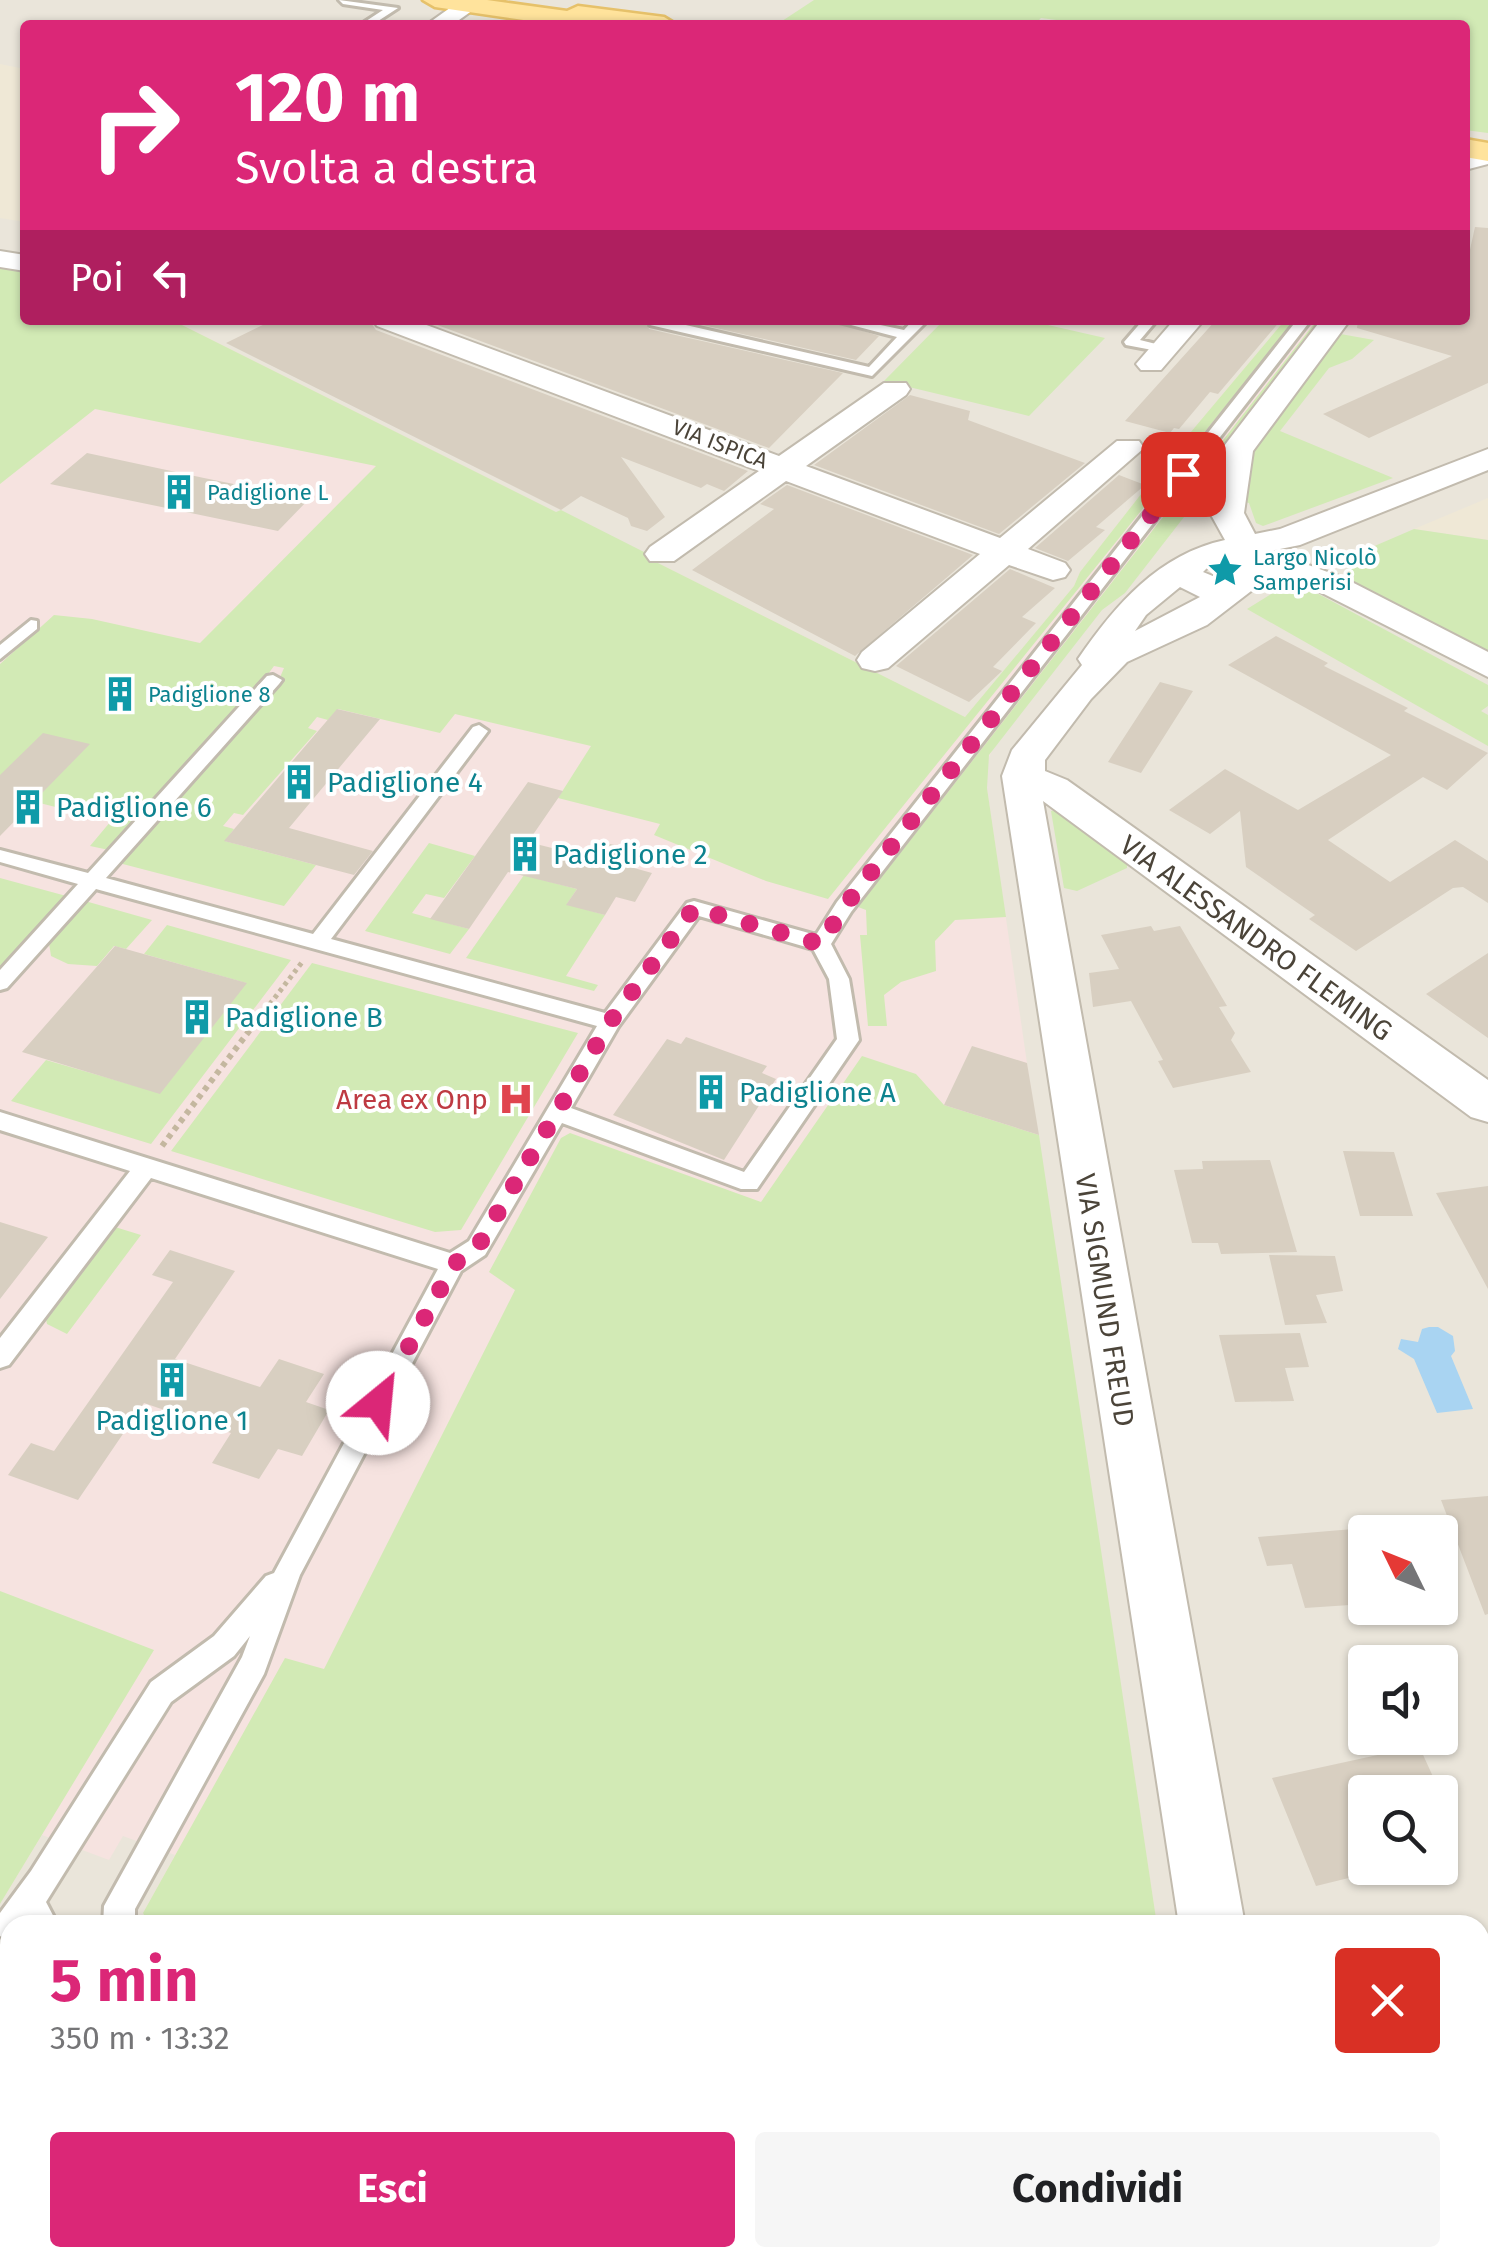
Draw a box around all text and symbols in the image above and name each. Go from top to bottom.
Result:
text: 120 m [235,56,420,140]
icon: right [70,60,200,190]
text: Svolta a destra [235,141,538,195]
icon: left [144,250,199,305]
text: Poi [70,255,124,301]
street label: VIA ISPICA [669,414,772,475]
pin [1141,432,1226,517]
icon: arrive [1156,447,1211,502]
building icon: Padiglione L [160,473,198,511]
place label: Padiglione L [207,479,329,506]
place label: Largo Nicolò Samperisi [1253,544,1377,596]
place icon: Largo Nicolò Samperisi [1206,551,1244,589]
building icon: Padiglione 8 [101,675,139,713]
place label: Padiglione 8 [148,681,271,708]
building icon: Padiglione 4 [280,763,318,801]
place label: Padiglione 4 [327,766,483,799]
building icon: Padiglione 6 [9,788,47,826]
place label: Padiglione 6 [56,791,212,824]
street label: VIA ALESSANDRO FLEMING [1114,828,1398,1048]
building icon: Padiglione 2 [506,835,544,873]
place label: Padiglione 2 [553,838,708,871]
building icon: Padiglione B [178,998,216,1036]
place label: Padiglione B [225,1001,383,1034]
building icon: Padiglione A [692,1073,730,1111]
place label: Padiglione A [739,1076,896,1109]
hospital icon: Area ex Onp [497,1080,535,1118]
place label: Area ex Onp [336,1083,488,1116]
street label: VIA SIGMUND FREUD [1069,1171,1141,1429]
position arrow [326,1351,430,1455]
building icon: Padiglione 1 [153,1361,191,1399]
place label: Padiglione 1 [96,1404,248,1437]
north arrow [1348,1515,1458,1625]
map controls [1348,1515,1458,1885]
button: sound [1348,1645,1458,1755]
button: search [1348,1775,1458,1885]
text: 5 min [50,1945,199,2017]
button: close [1335,1948,1440,2053]
text: 350 m · 13:32 [50,2019,230,2057]
button: Esci [50,2132,735,2247]
button: Condividi [755,2132,1440,2247]

